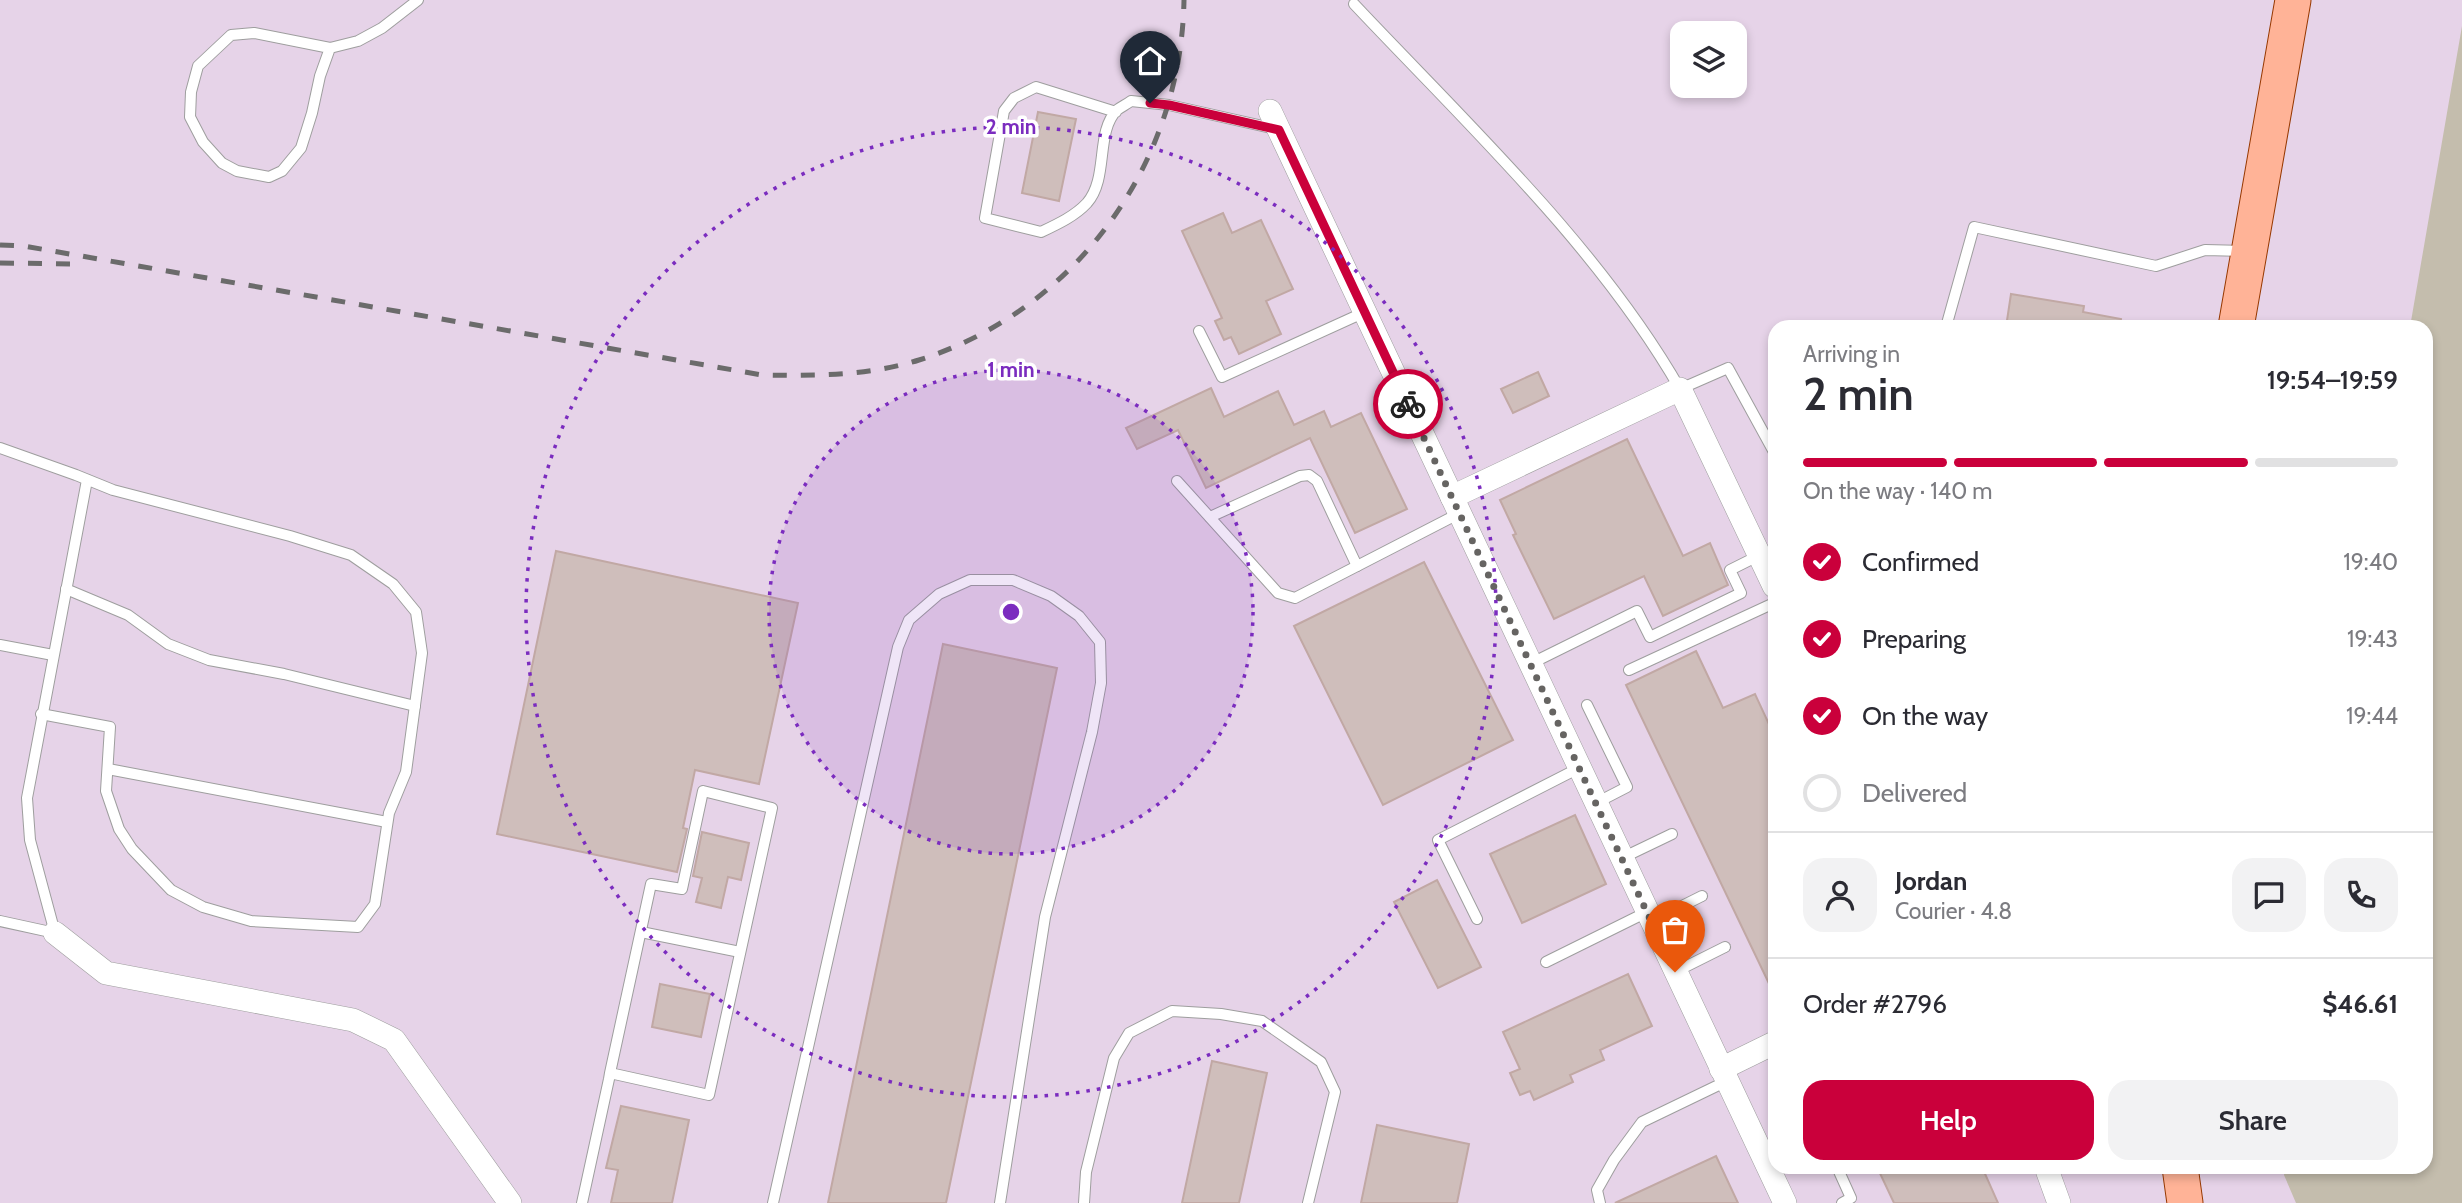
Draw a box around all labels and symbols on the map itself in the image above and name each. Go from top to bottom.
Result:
pin [1120,31,1180,103]
text: 2 min [986,114,1036,139]
text: 1 min [987,357,1035,382]
courier [1373,369,1443,439]
centre of rings [999,600,1023,624]
pin [1645,900,1705,972]

